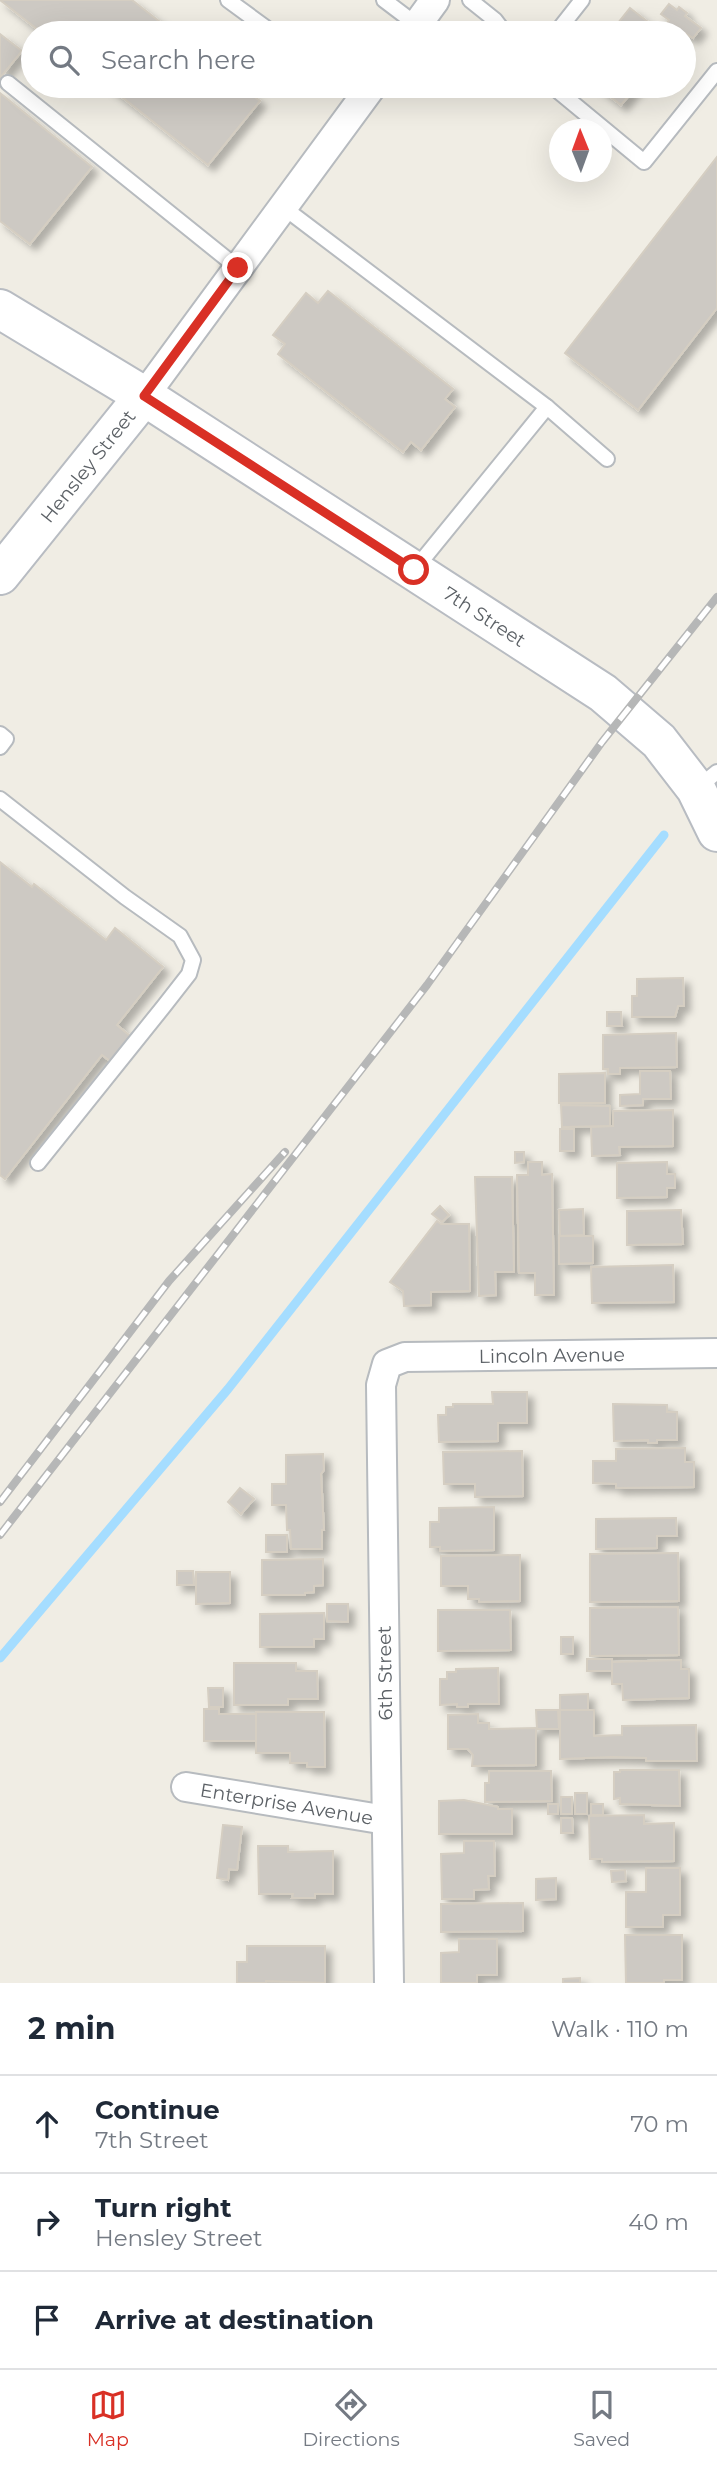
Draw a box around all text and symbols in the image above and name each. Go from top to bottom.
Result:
search box [21,21,696,98]
icon: search [45,41,83,79]
text: Search here [101,44,256,76]
north arrow [549,119,612,182]
route end [222,252,253,283]
street label: Hensley Street [35,405,140,527]
route start [398,554,429,585]
street label: 7th Street [439,581,531,652]
street label: Lincoln Avenue [478,1343,625,1368]
street label: 6th Street [373,1625,397,1720]
street label: Enterprise Avenue [198,1778,375,1829]
text: 2 min [28,2010,115,2047]
text: Walk · 110 m [551,2015,689,2043]
text: Continue [95,2094,220,2126]
icon: ahead [28,2105,66,2143]
text: 70 m [630,2110,689,2138]
text: 7th Street [95,2126,209,2154]
text: Turn right [95,2192,231,2224]
icon: right [28,2203,66,2241]
text: 40 m [628,2208,689,2236]
text: Hensley Street [95,2224,262,2252]
icon: arrive [28,2301,66,2339]
text: Arrive at destination [95,2304,374,2336]
tab: Map [87,2386,129,2451]
tab: Directions [302,2386,400,2451]
tab: Saved [573,2386,630,2451]

